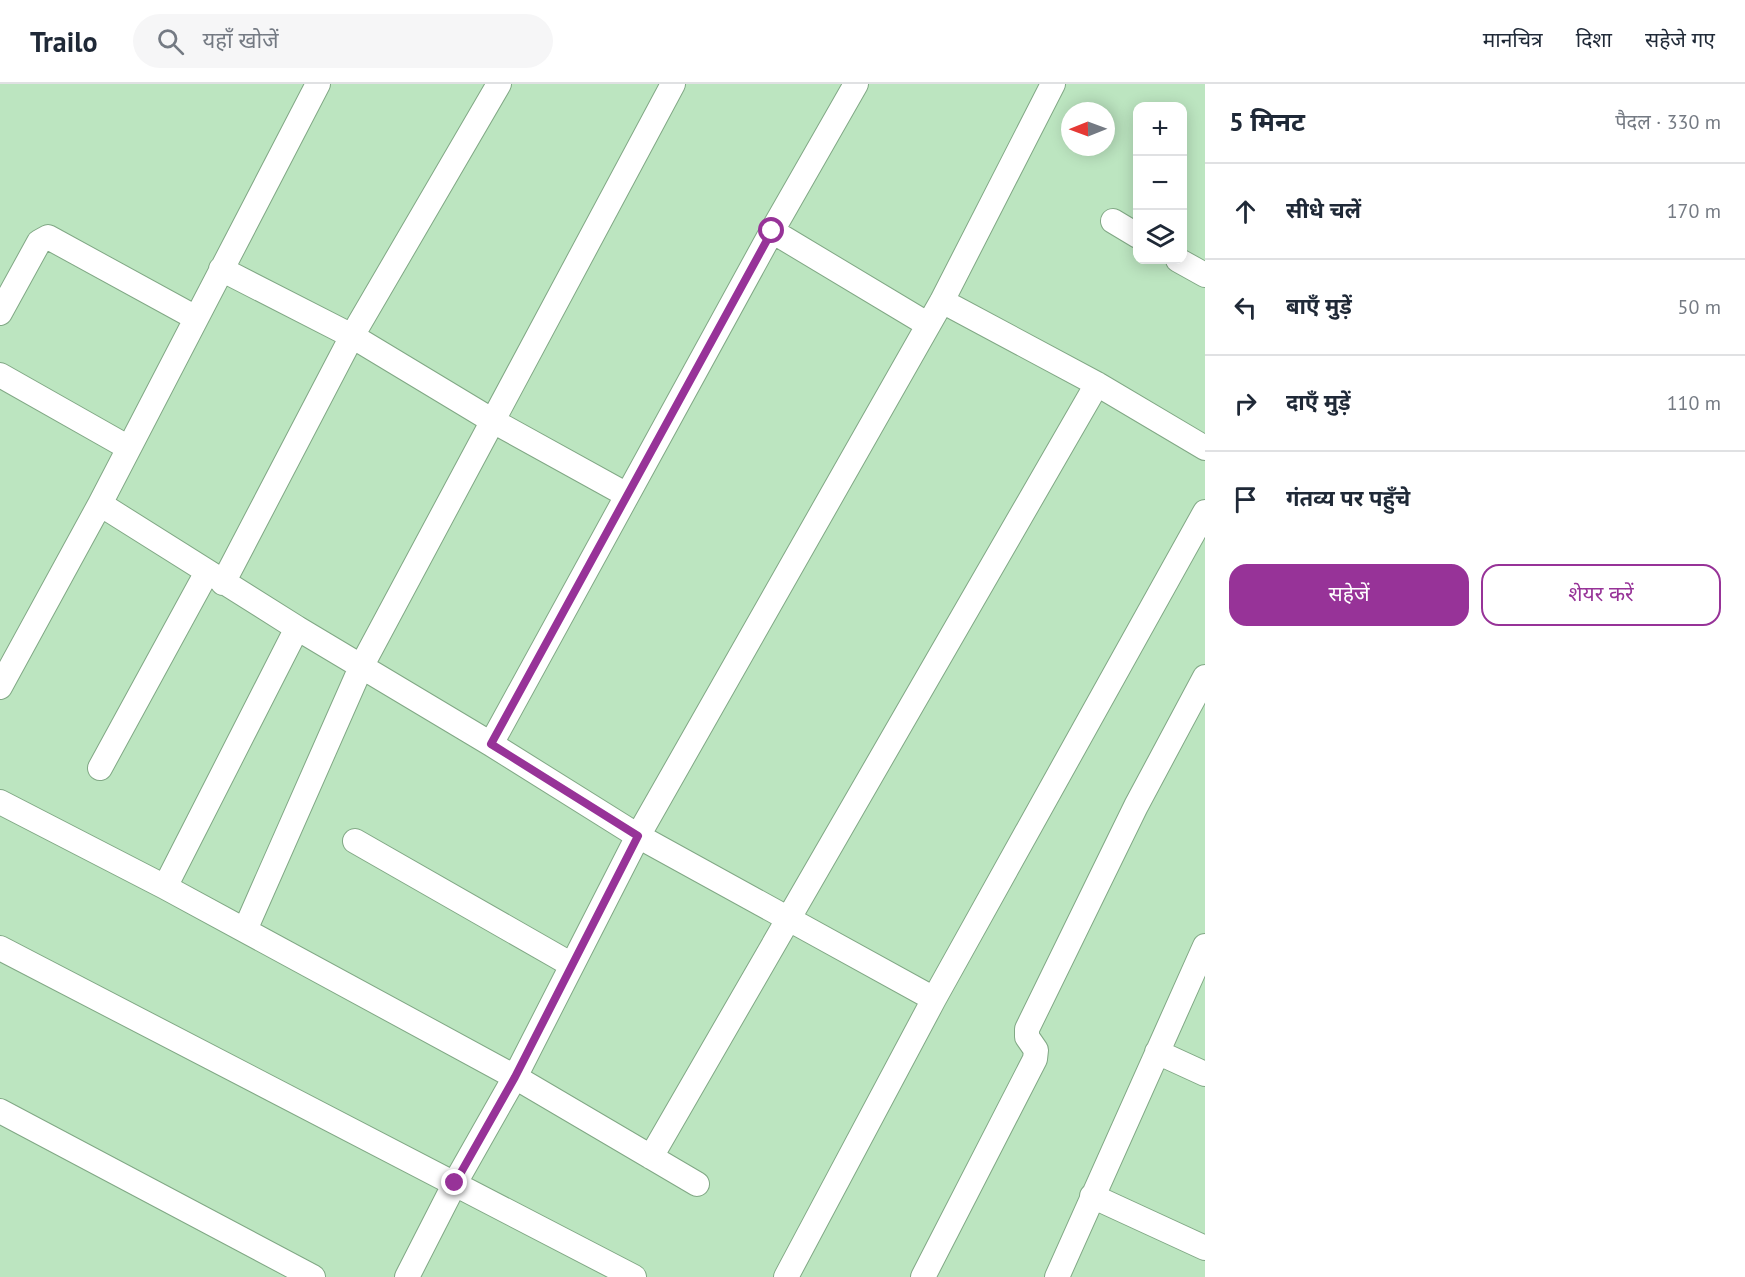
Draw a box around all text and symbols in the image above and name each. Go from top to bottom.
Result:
search box [133,14,553,68]
text: Trailo [30,23,97,60]
icon: search [154,25,187,58]
text: यहाँ खोजें [202,26,279,54]
text: मानचित्र [1483,26,1543,53]
text: दिशा [1576,26,1612,53]
text: सहेजे गए [1645,26,1715,53]
north arrow [1061,102,1115,156]
map controls [1133,102,1187,264]
button: + [1133,102,1187,156]
text: 5 मिनट [1229,105,1305,138]
text: पैदल · 330 m [1615,109,1721,135]
button: − [1133,156,1187,210]
icon: ahead [1229,195,1262,228]
text: सीधे चलें [1286,196,1361,224]
text: 170 m [1667,198,1721,224]
button: layers [1133,210,1187,264]
route start [758,217,784,243]
icon: left [1229,291,1262,324]
text: बाएँ मुड़ें [1286,292,1352,320]
text: 50 m [1678,294,1721,320]
icon: right [1229,387,1262,420]
text: दाएँ मुड़ें [1286,388,1351,416]
text: 110 m [1667,390,1721,416]
icon: arrive [1229,483,1262,516]
text: गंतव्य पर पहुँचे [1286,484,1410,512]
button: सहेजें [1229,564,1469,626]
button: शेयर करें [1481,564,1721,626]
route end [441,1169,467,1195]

